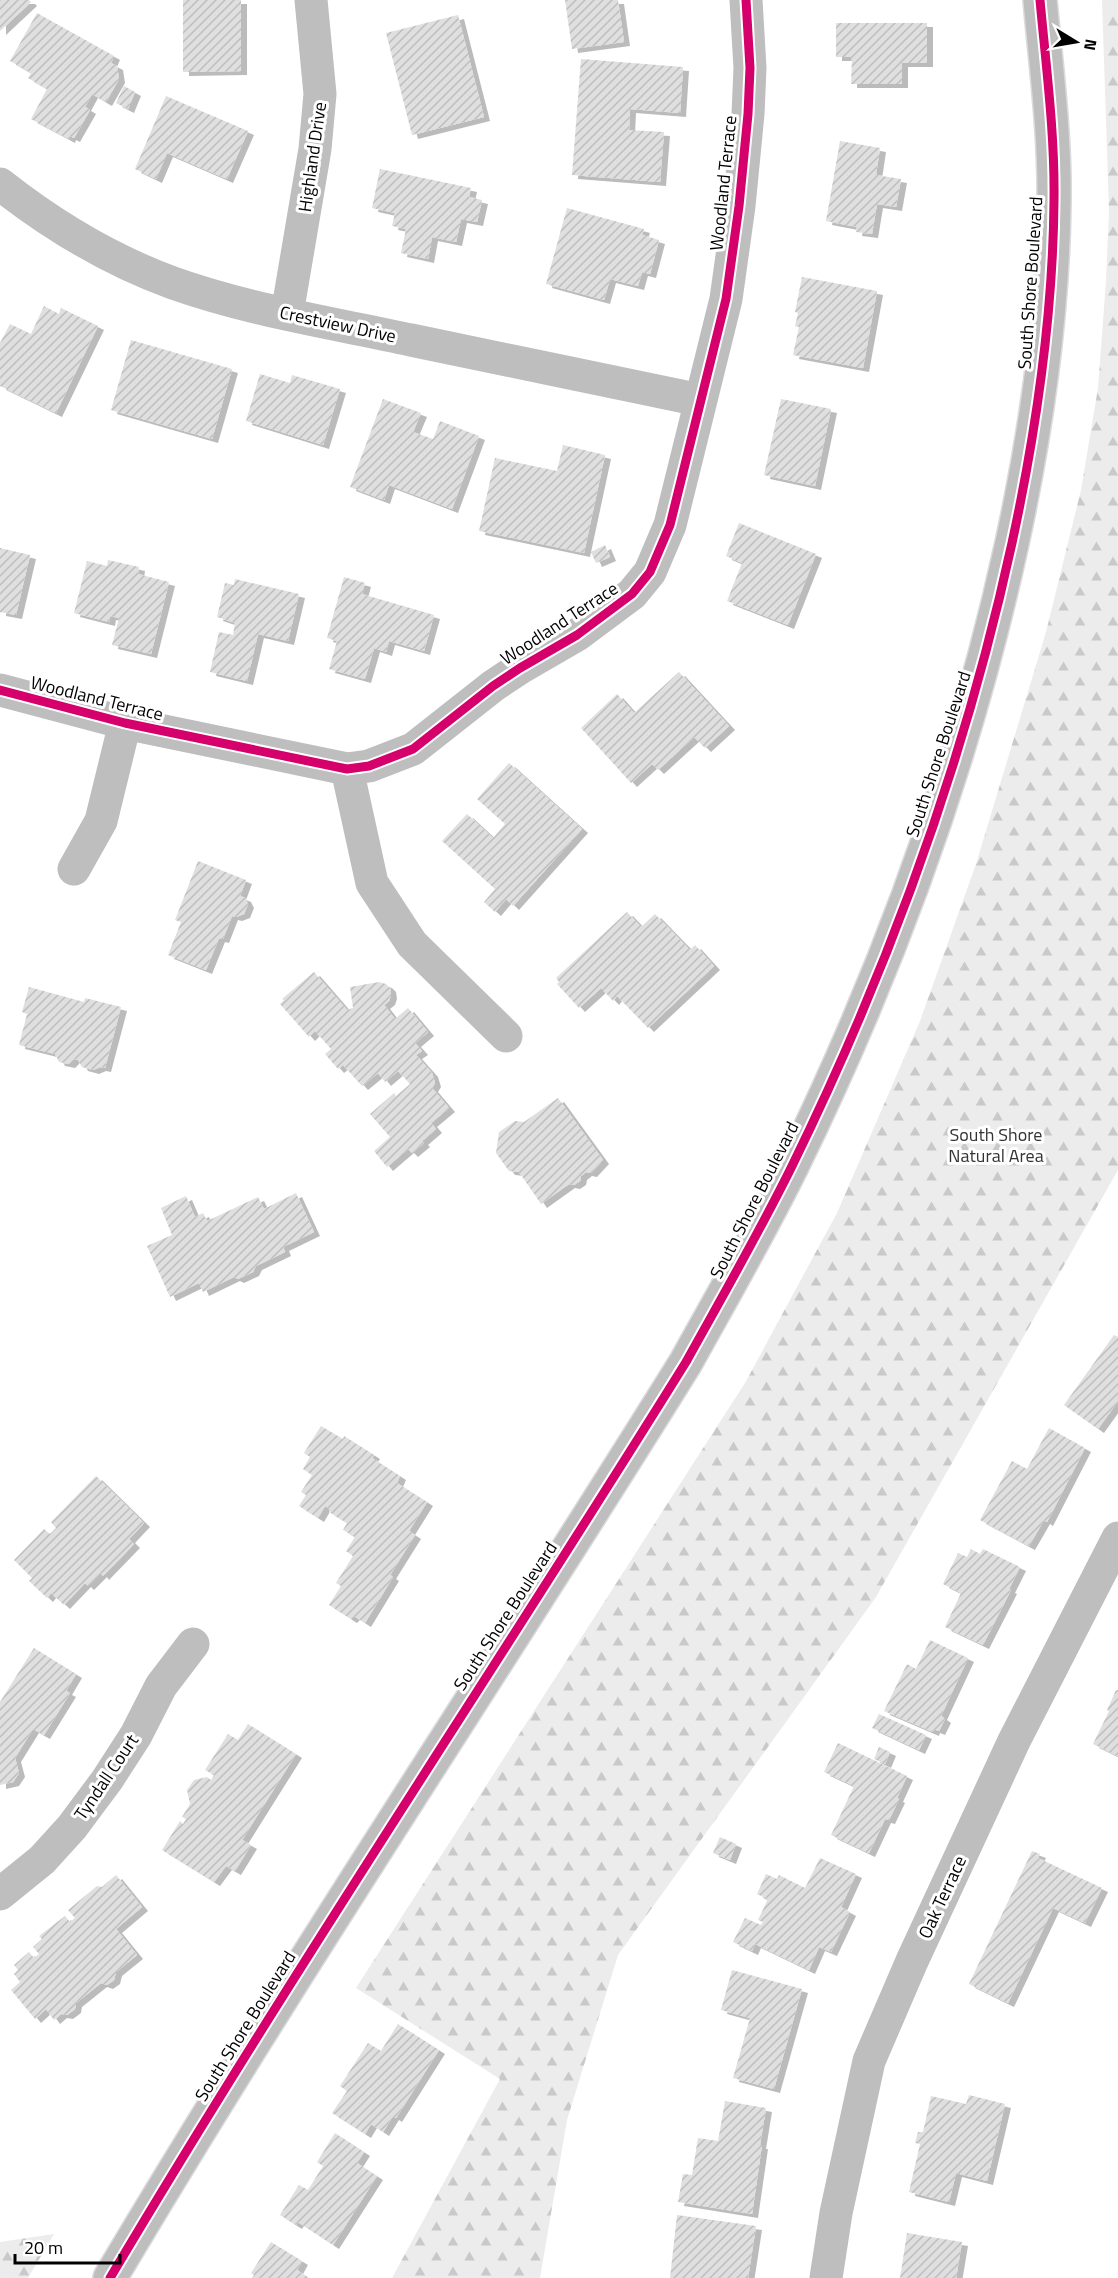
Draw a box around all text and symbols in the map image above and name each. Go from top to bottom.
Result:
north arrow [1046,12,1106,72]
text: N [1078,37,1104,53]
street label: Highland Drive [291,100,333,214]
street label: Woodland Terrace [702,114,744,252]
street label: South Shore Boulevard [1010,196,1050,370]
street label: Crestview Drive [277,299,399,349]
street label: Woodland Terrace [495,575,623,671]
street label: Woodland Terrace [28,668,166,728]
street label: South Shore Boulevard [898,668,978,840]
street label: South Shore Boulevard [703,1117,805,1283]
park label: South Shore Natural Area [948,1121,1044,1169]
street label: South Shore Boulevard [447,1536,563,1696]
street label: Tyndall Court [67,1728,145,1825]
street label: Oak Terrace [911,1851,973,1943]
street label: South Shore Boulevard [188,1945,302,2107]
scale bar [15,2227,120,2265]
text: 20 m [24,2234,63,2261]

